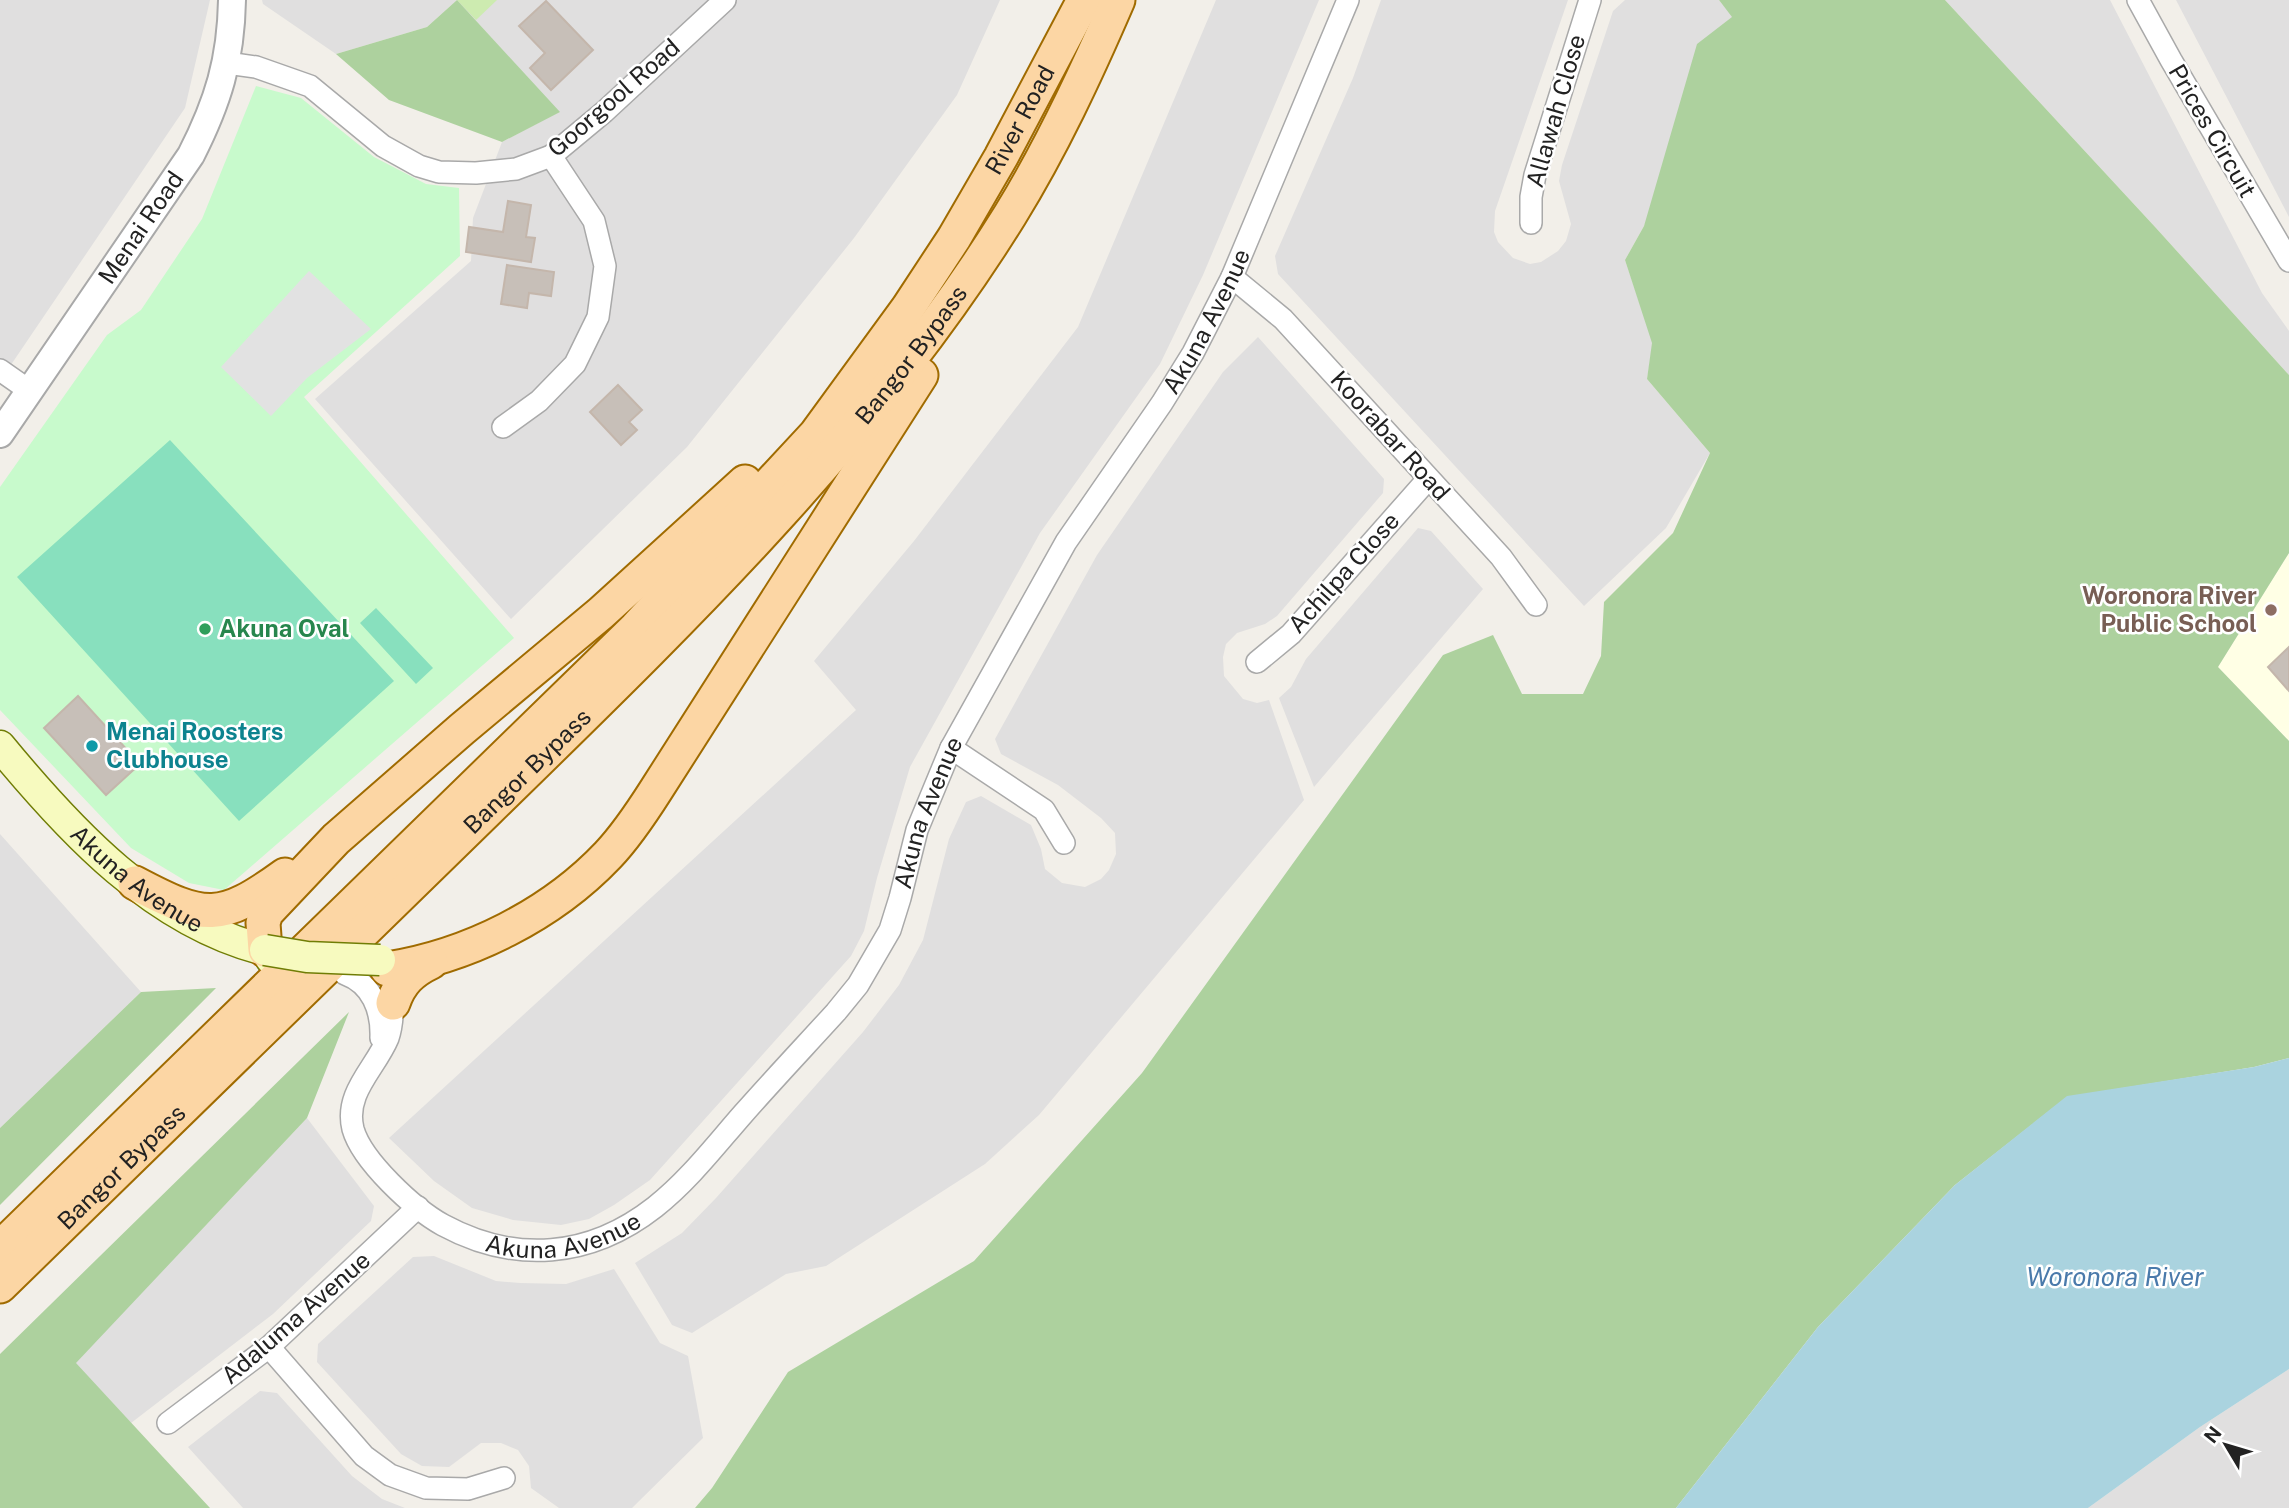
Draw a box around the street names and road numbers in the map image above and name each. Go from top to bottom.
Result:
street label: Allawah Close [1520,31,1590,190]
street label: Goorgool Road [542,32,685,162]
street label: Prices Circuit [2163,59,2262,202]
street label: River Road [979,60,1060,179]
street label: Menai Road [92,165,189,289]
street label: Akuna Avenue [1156,245,1255,399]
street label: Bangor Bypass [849,280,972,429]
street label: Koorabar Road [1325,365,1456,506]
street label: Achilpa Close [1282,506,1405,638]
street label: Bangor Bypass [457,702,596,839]
street label: Akuna Avenue [888,731,968,891]
street label: Akuna Avenue [65,819,208,938]
street label: Bangor Bypass [52,1098,191,1235]
street label: Akuna Avenue [483,1206,646,1263]
street label: Adaluma Avenue [215,1245,375,1389]

